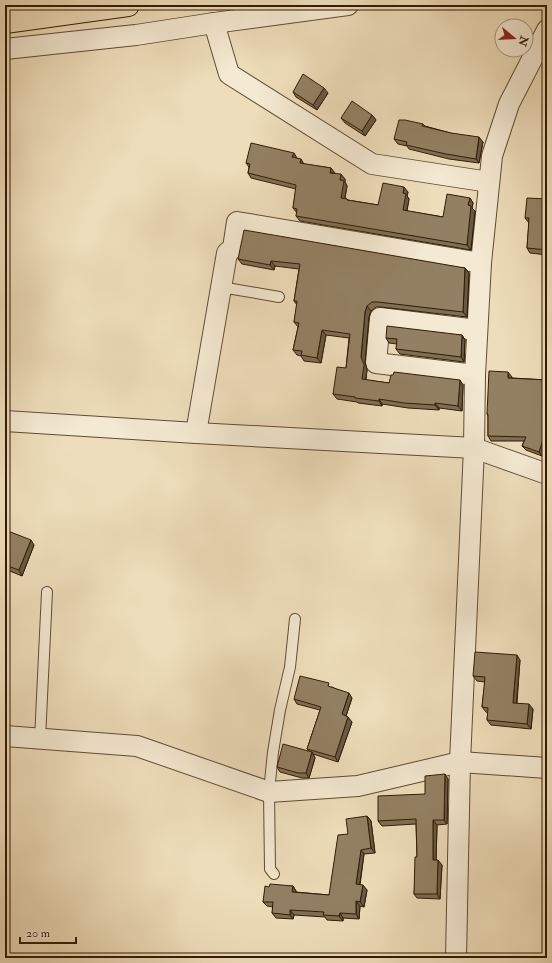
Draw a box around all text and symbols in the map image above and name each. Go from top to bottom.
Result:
north arrow [494,18,534,58]
text: N [515,33,531,49]
scale bar [20,919,76,945]
text: 20 m [26,926,51,941]

